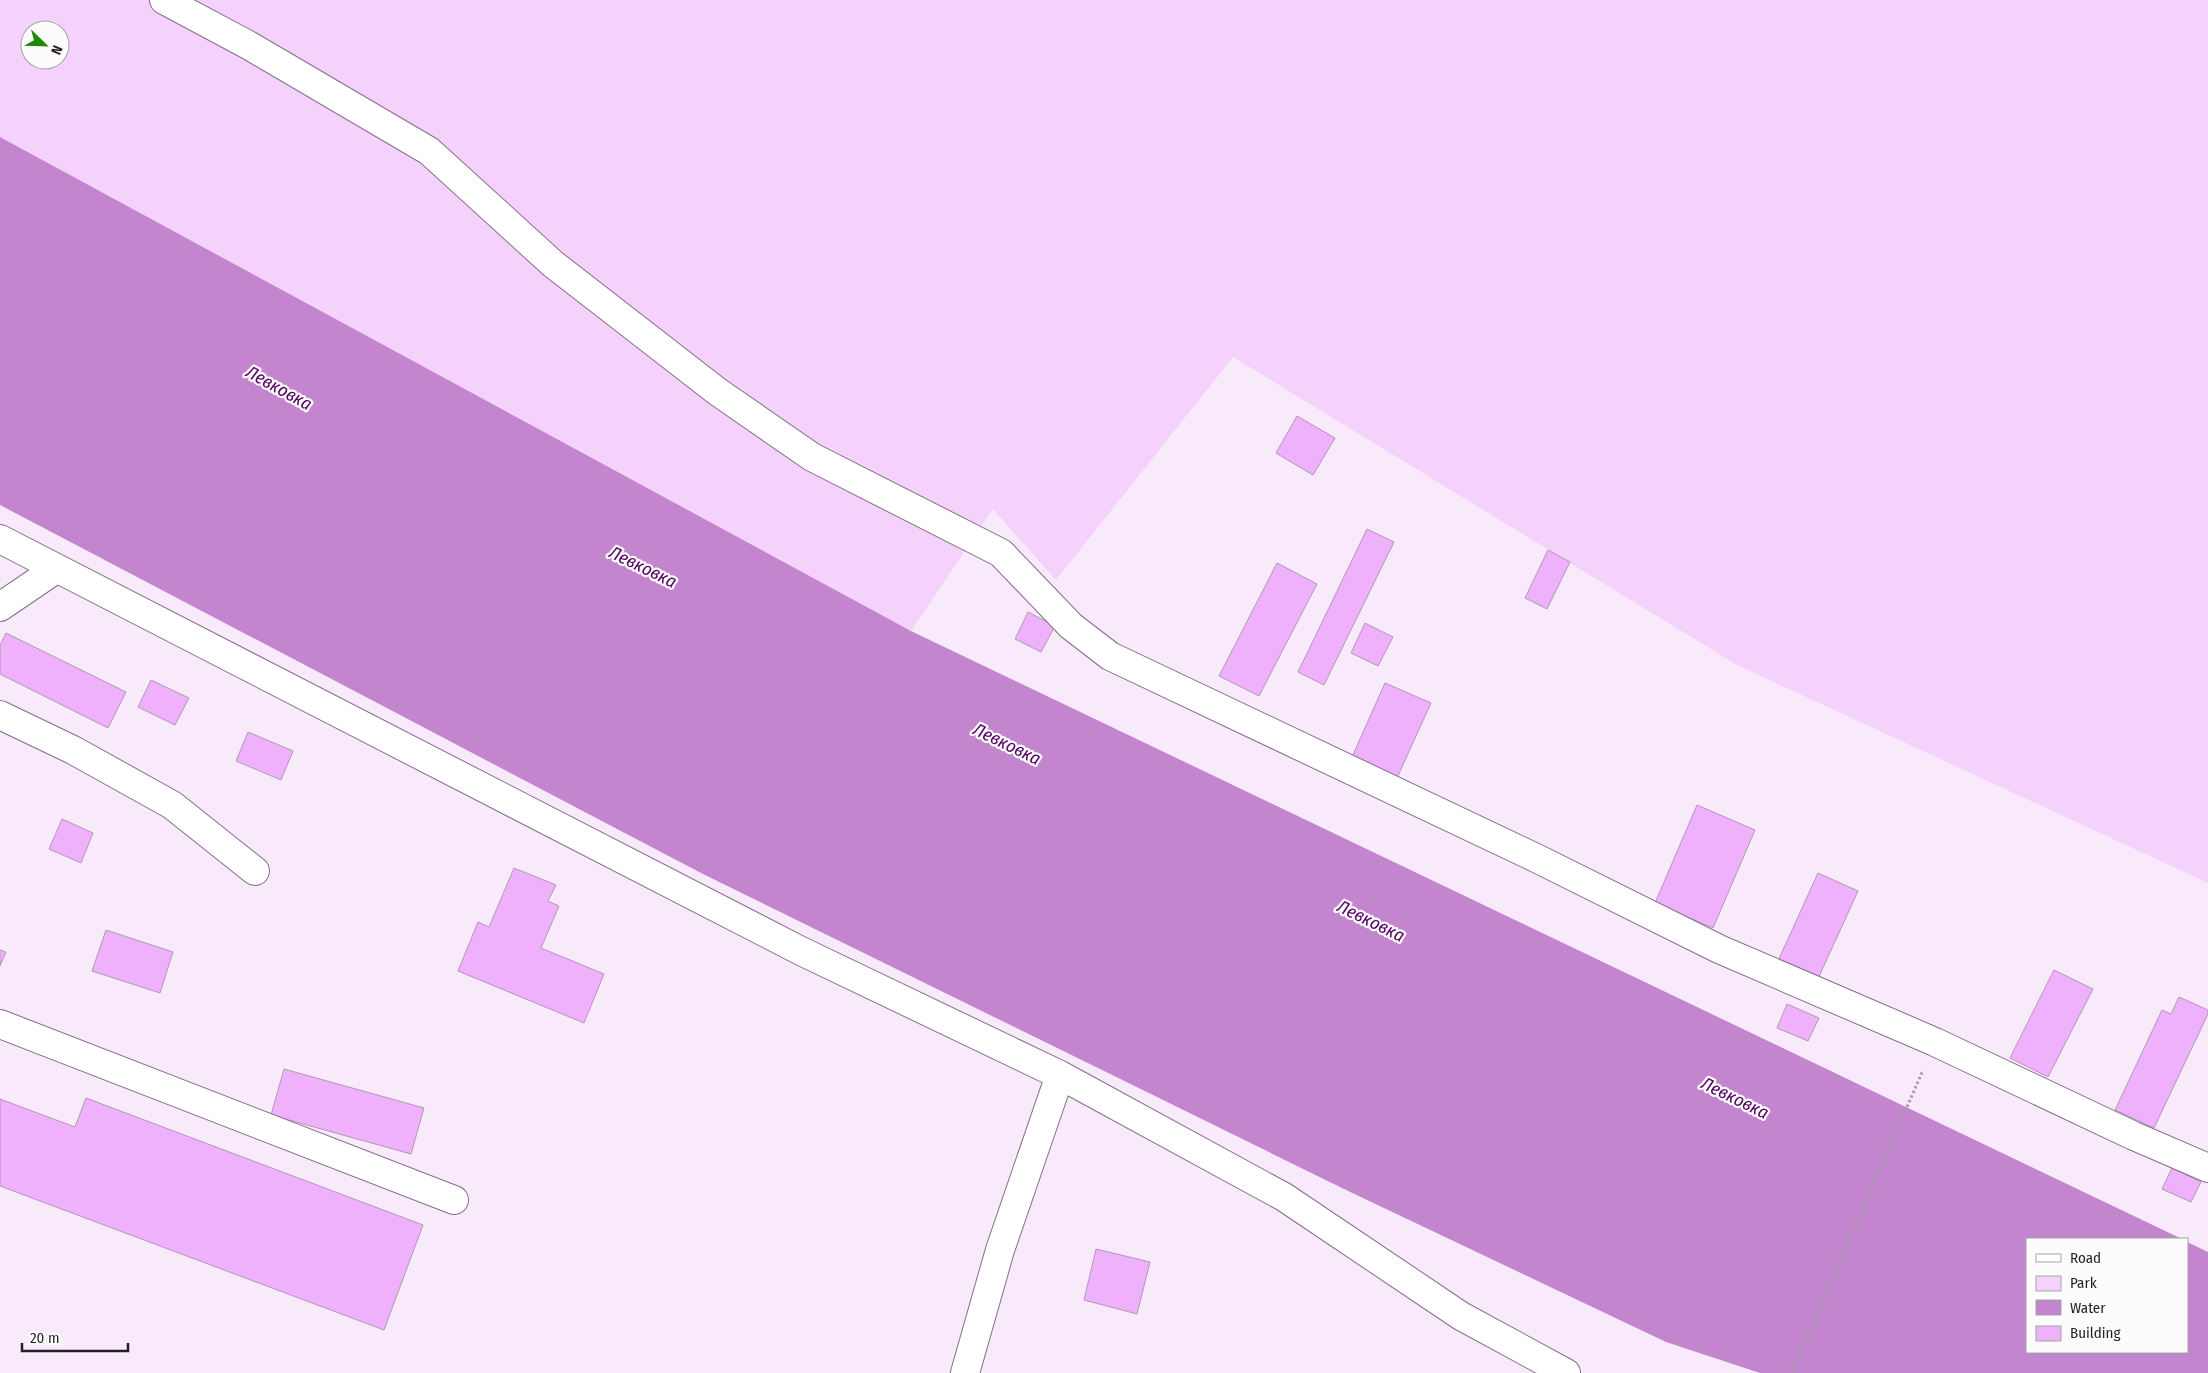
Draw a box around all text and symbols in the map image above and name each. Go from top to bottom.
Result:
north arrow [20,20,70,70]
text: N [47,43,66,57]
water label: Левковка [241,360,316,415]
water label: Левковка [605,541,680,593]
water label: Левковка [969,718,1044,770]
water label: Левковка [1333,895,1408,947]
water label: Левковка [1697,1072,1772,1124]
legend [2026,1238,2188,1353]
text: Road [2070,1249,2101,1267]
text: Park [2070,1274,2097,1292]
text: Water [2070,1299,2106,1317]
scale bar [22,1320,129,1352]
text: Building [2070,1324,2121,1342]
text: 20 m [30,1329,60,1347]

